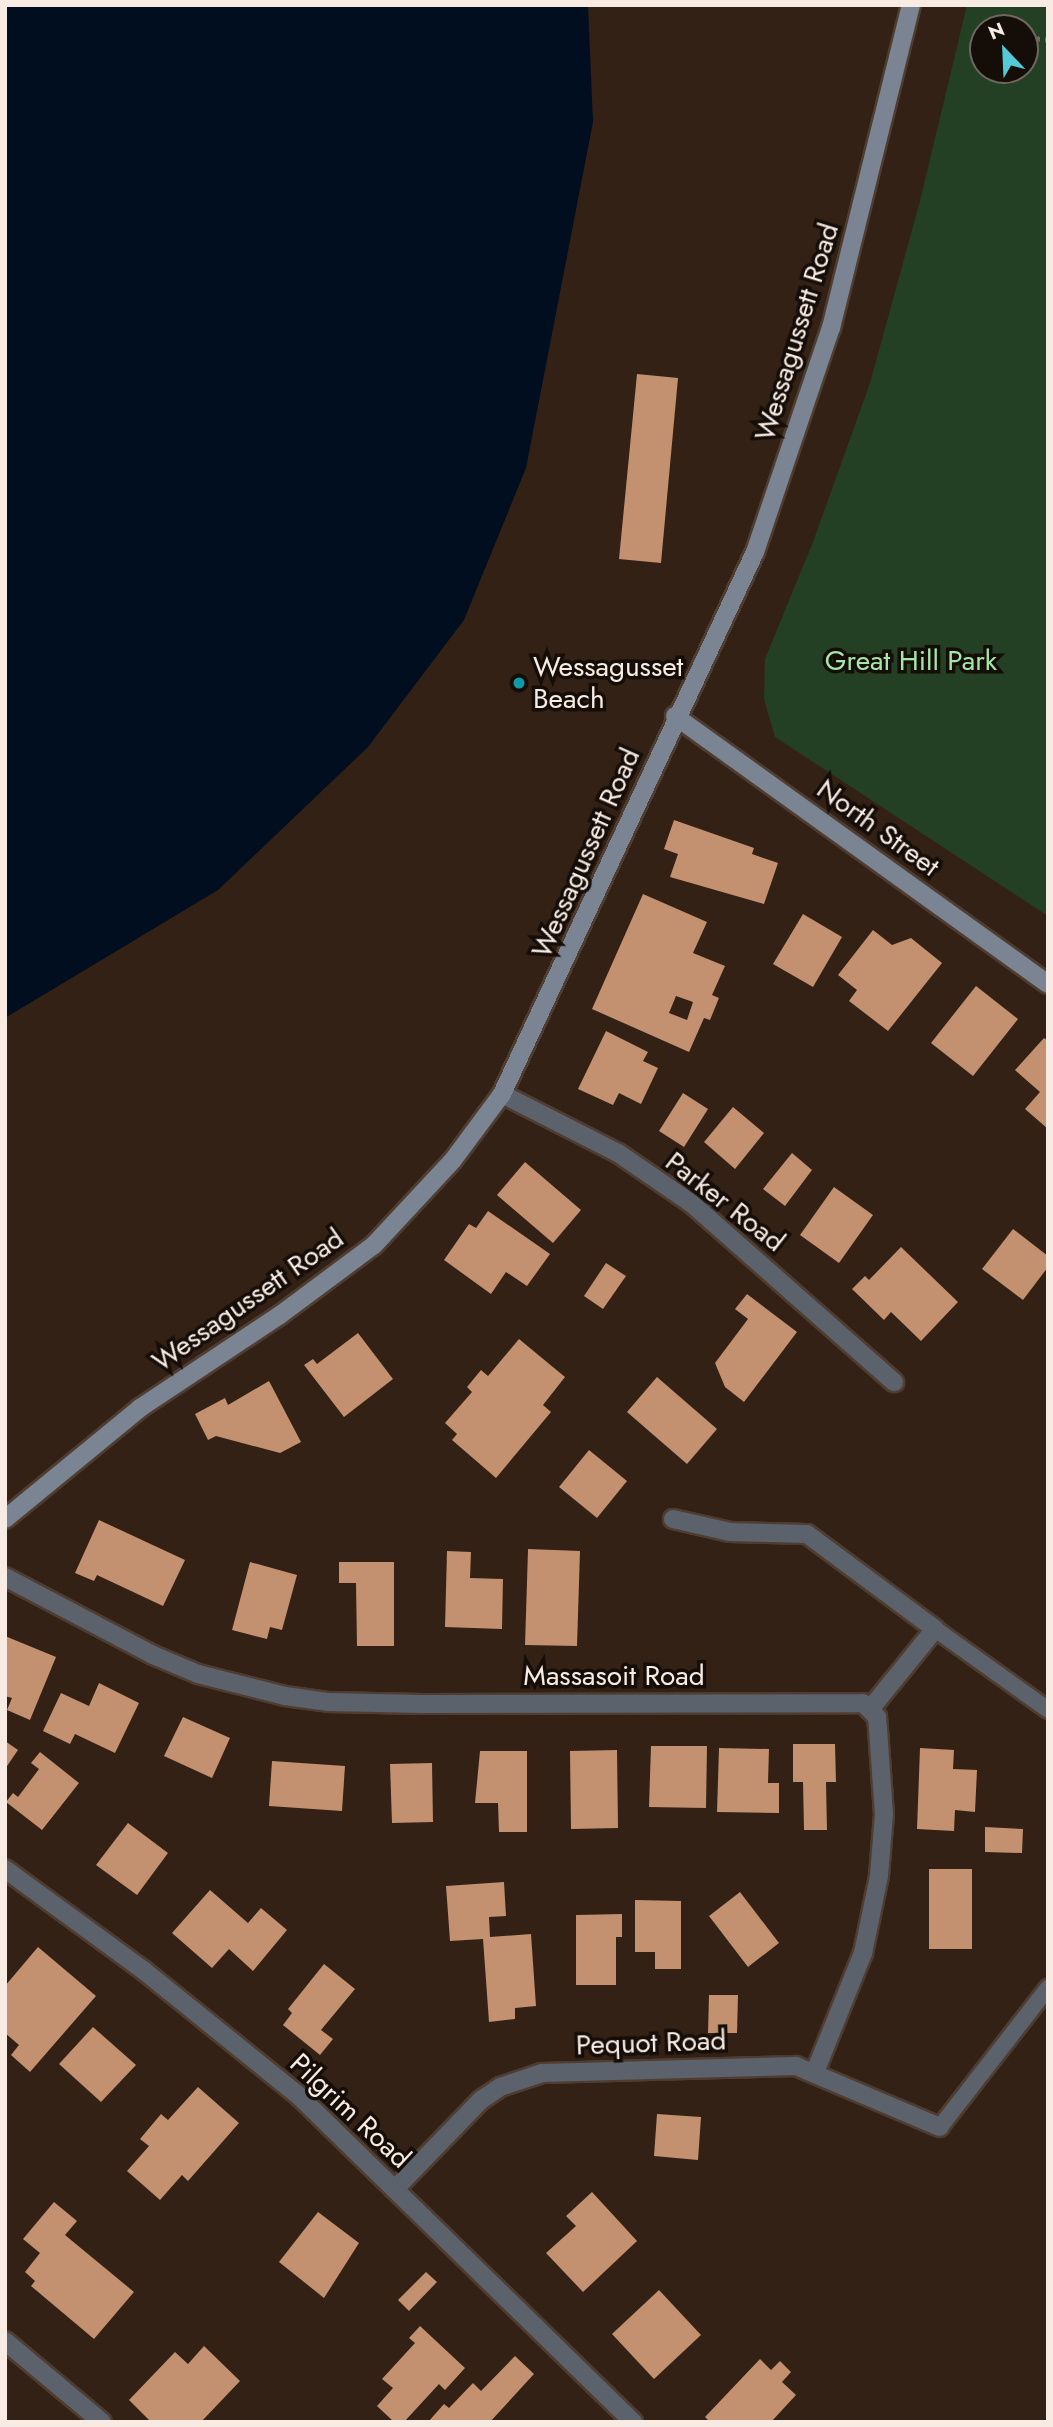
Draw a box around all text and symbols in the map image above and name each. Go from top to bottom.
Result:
north arrow [969,14,1039,84]
text: N [984,16,1009,46]
street label: Wessagussett Road [748,219,846,445]
park label: Great Hill Park [825,644,997,678]
place label: Wessagusset Beach [533,650,683,716]
marker: Wessagusset Beach [511,675,527,691]
street label: Wessagussett Road [525,743,647,963]
street label: North Street [810,772,946,884]
street label: Parker Road [659,1145,791,1259]
street label: Wessagussett Road [146,1221,350,1379]
street label: Massasoit Road [523,1659,705,1693]
street label: Pequot Road [575,2024,727,2062]
street label: Pilgrim Road [283,2047,417,2175]

